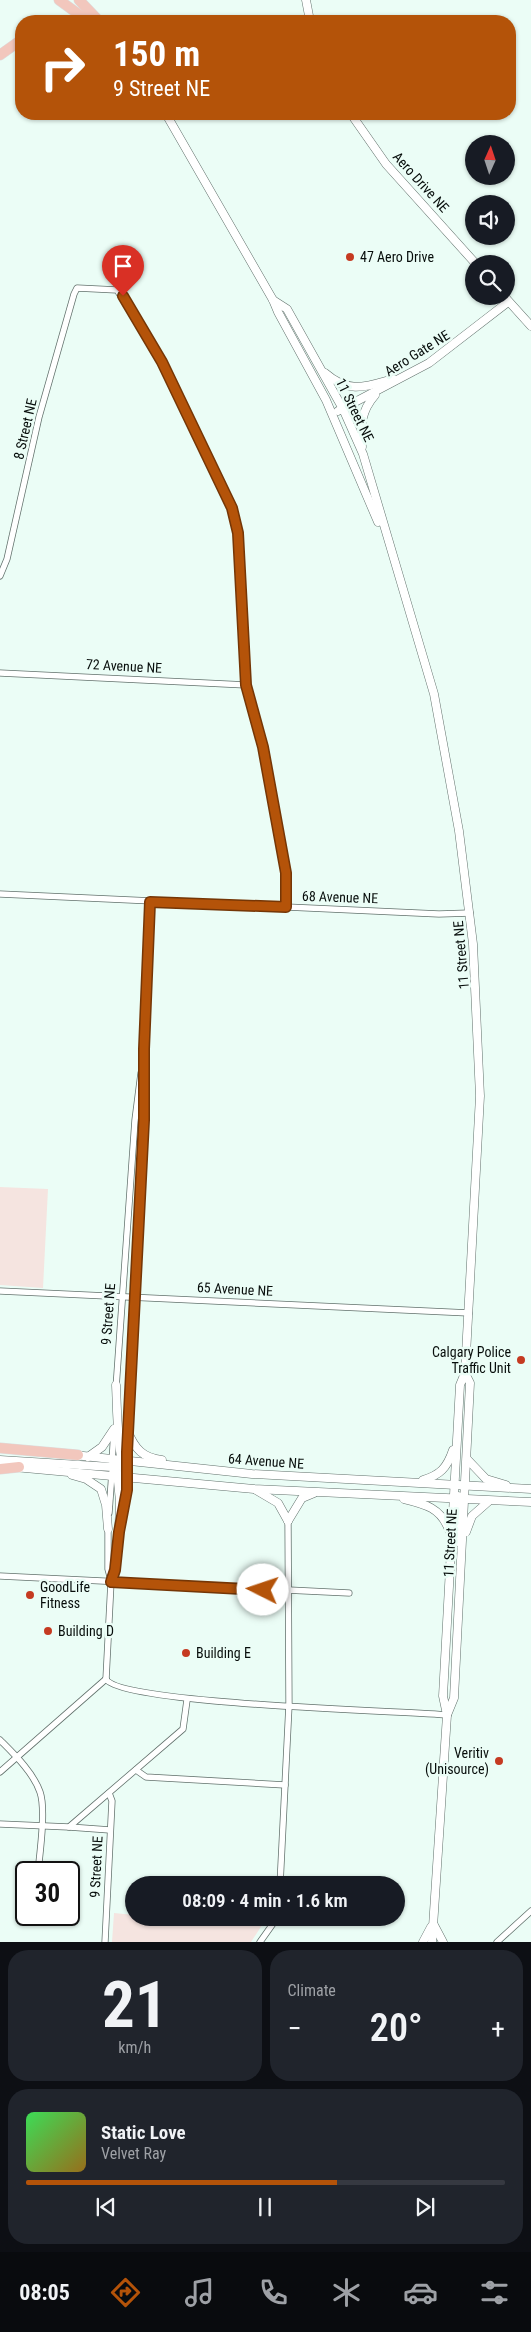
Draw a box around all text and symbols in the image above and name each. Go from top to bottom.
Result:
text: 150 m [113,34,200,75]
icon: right [30,35,95,100]
text: 9 Street NE [113,76,210,101]
north arrow [465,135,515,185]
map controls [465,135,515,305]
street label: Aero Drive NE [390,148,452,216]
button: sound [465,195,515,245]
pin [102,245,144,296]
place label: 47 Aero Drive [360,249,434,265]
marker: 47 Aero Drive [344,251,356,263]
icon: arrive [109,252,137,280]
button: search [465,255,515,305]
street label: Aero Gate NE [382,327,452,379]
street label: 11 Street NE [333,376,377,444]
street label: 8 Street NE [10,397,40,461]
street label: 72 Avenue NE [86,656,163,676]
street label: 68 Avenue NE [302,888,378,906]
street label: 11 Street NE [450,920,472,990]
street label: 65 Avenue NE [197,1279,274,1299]
street label: 9 Street NE [98,1283,118,1345]
place label: Calgary Police Traffic Unit [432,1344,511,1376]
marker: Calgary Police Traffic Unit [515,1354,527,1366]
street label: 64 Avenue NE [227,1450,305,1472]
street label: 11 Street NE [440,1508,460,1578]
position arrow [236,1563,288,1615]
place label: GoodLife Fitness [40,1579,90,1611]
marker: GoodLife Fitness [24,1589,36,1601]
place label: Building D [58,1623,114,1639]
marker: Building D [42,1625,54,1637]
place label: Building E [196,1645,251,1661]
marker: Building E [180,1647,192,1659]
place label: Veritiv (Unisource) [425,1745,489,1778]
marker: Veritiv (Unisource) [493,1755,505,1767]
street label: 9 Street NE [86,1836,106,1898]
speed limit sign: 30 [15,1861,80,1926]
text: 08:09 · 4 min · 1.6 km [182,1889,348,1912]
text: 21 [102,1967,168,2043]
text: Climate [288,1981,336,2000]
text: 20° [370,2006,423,2050]
text: − [288,2012,302,2045]
text: + [491,2012,505,2045]
text: km/h [118,2038,151,2057]
text: Static Love [101,2121,186,2144]
text: Velvet Ray [101,2144,166,2163]
icon: previous [92,2193,120,2221]
icon: pause [251,2193,279,2221]
icon: next [411,2193,439,2221]
icon: directions [108,2275,143,2310]
icon: music [182,2275,217,2310]
icon: phone [256,2275,291,2310]
icon: climate [329,2275,364,2310]
icon: car [403,2275,438,2310]
icon: filters [477,2275,512,2310]
text: 08:05 [19,2280,70,2305]

